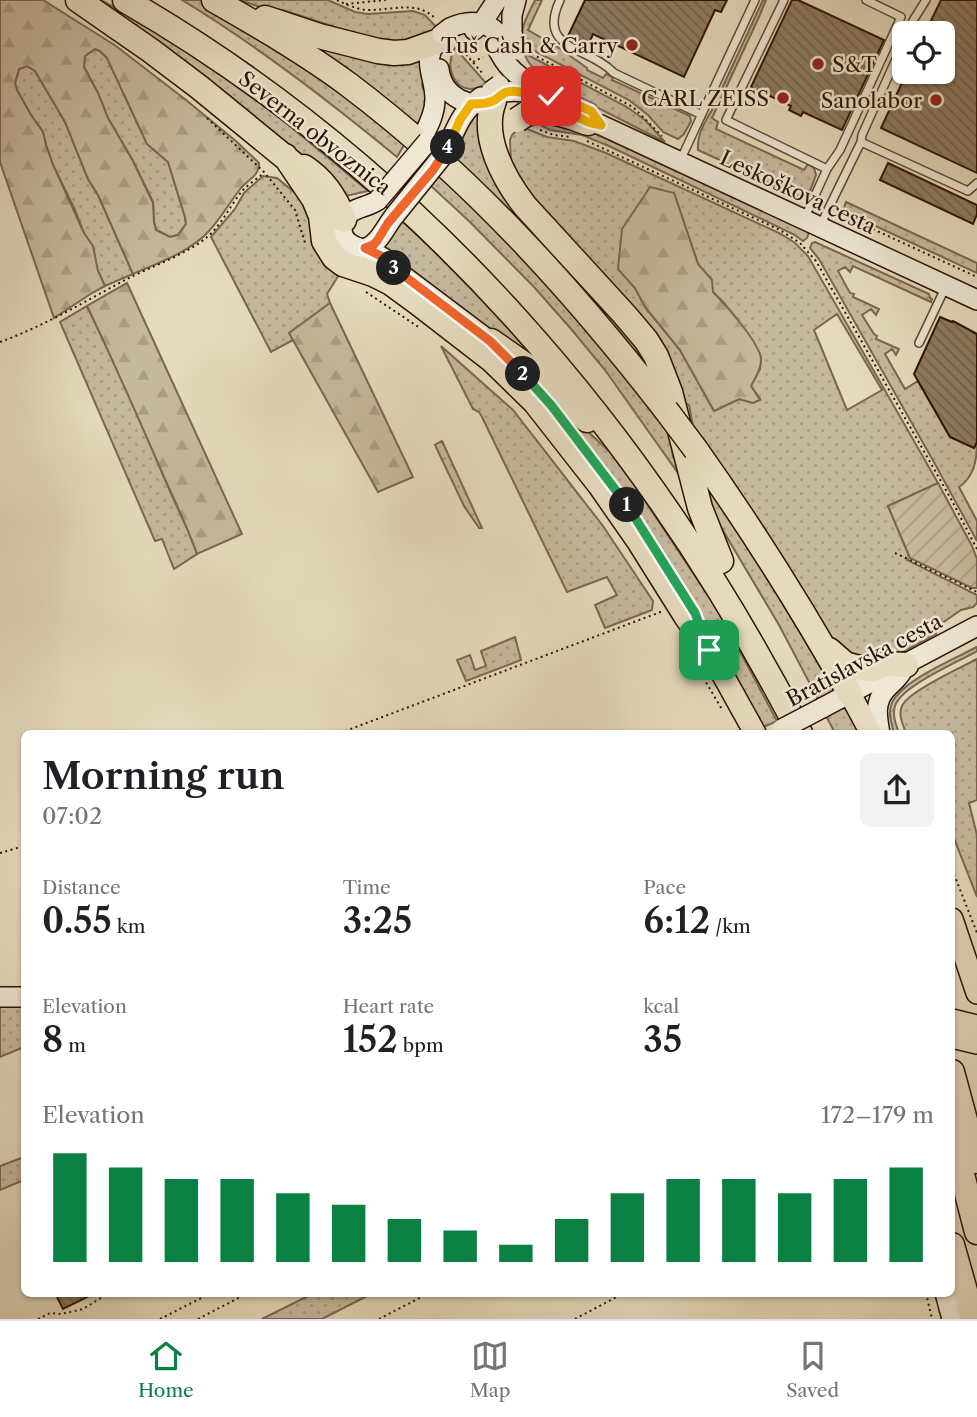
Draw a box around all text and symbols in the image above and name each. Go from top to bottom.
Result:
map controls [892,21,955,84]
button: locate [892,21,955,84]
place label: Tuš Cash & Carry [441,33,618,58]
marker: Tuš Cash & Carry [624,37,640,53]
place label: S&T [832,52,877,77]
marker: S&T [810,56,826,72]
street label: Severna obvoznica [234,66,397,201]
pin [521,66,581,126]
icon: check [532,77,570,115]
place label: CARL ZEISS [641,86,769,111]
place label: Sanolabor [821,88,922,113]
marker: CARL ZEISS [775,90,791,106]
marker: Sanolabor [928,92,944,108]
pin: 4 [430,130,466,164]
text: 4 [442,135,453,158]
street label: Leskoškova cesta [716,145,881,239]
pin: 3 [376,250,412,286]
text: 3 [388,256,399,279]
pin: 2 [505,356,540,392]
text: 2 [517,362,528,385]
pin: 1 [610,488,644,522]
text: 1 [622,493,631,516]
street label: Bratislavska cesta [782,608,947,712]
pin [679,620,739,680]
icon: arrive [690,631,728,669]
text: Morning run [42,752,285,799]
button: share [860,753,934,827]
text: 07:02 [42,802,102,830]
text: Distance [42,876,121,899]
text: Time [343,876,391,899]
text: Pace [643,876,686,899]
text: 0.55 [42,899,112,942]
text: 3:25 [343,899,412,942]
text: 6:12 [643,899,710,942]
text: km [112,915,145,938]
text: /km [710,915,751,938]
text: Elevation [42,995,127,1018]
text: Heart rate [343,995,434,1018]
text: kcal [643,995,679,1018]
text: 8 [42,1018,63,1061]
text: 152 [343,1018,398,1061]
text: 35 [643,1018,682,1061]
text: m [63,1034,86,1057]
text: bpm [398,1034,444,1057]
text: Elevation [42,1101,145,1129]
text: 172–179 m [821,1101,934,1129]
tab: Home [138,1337,194,1402]
tab: Map [470,1337,510,1402]
tab: Saved [786,1337,839,1402]

